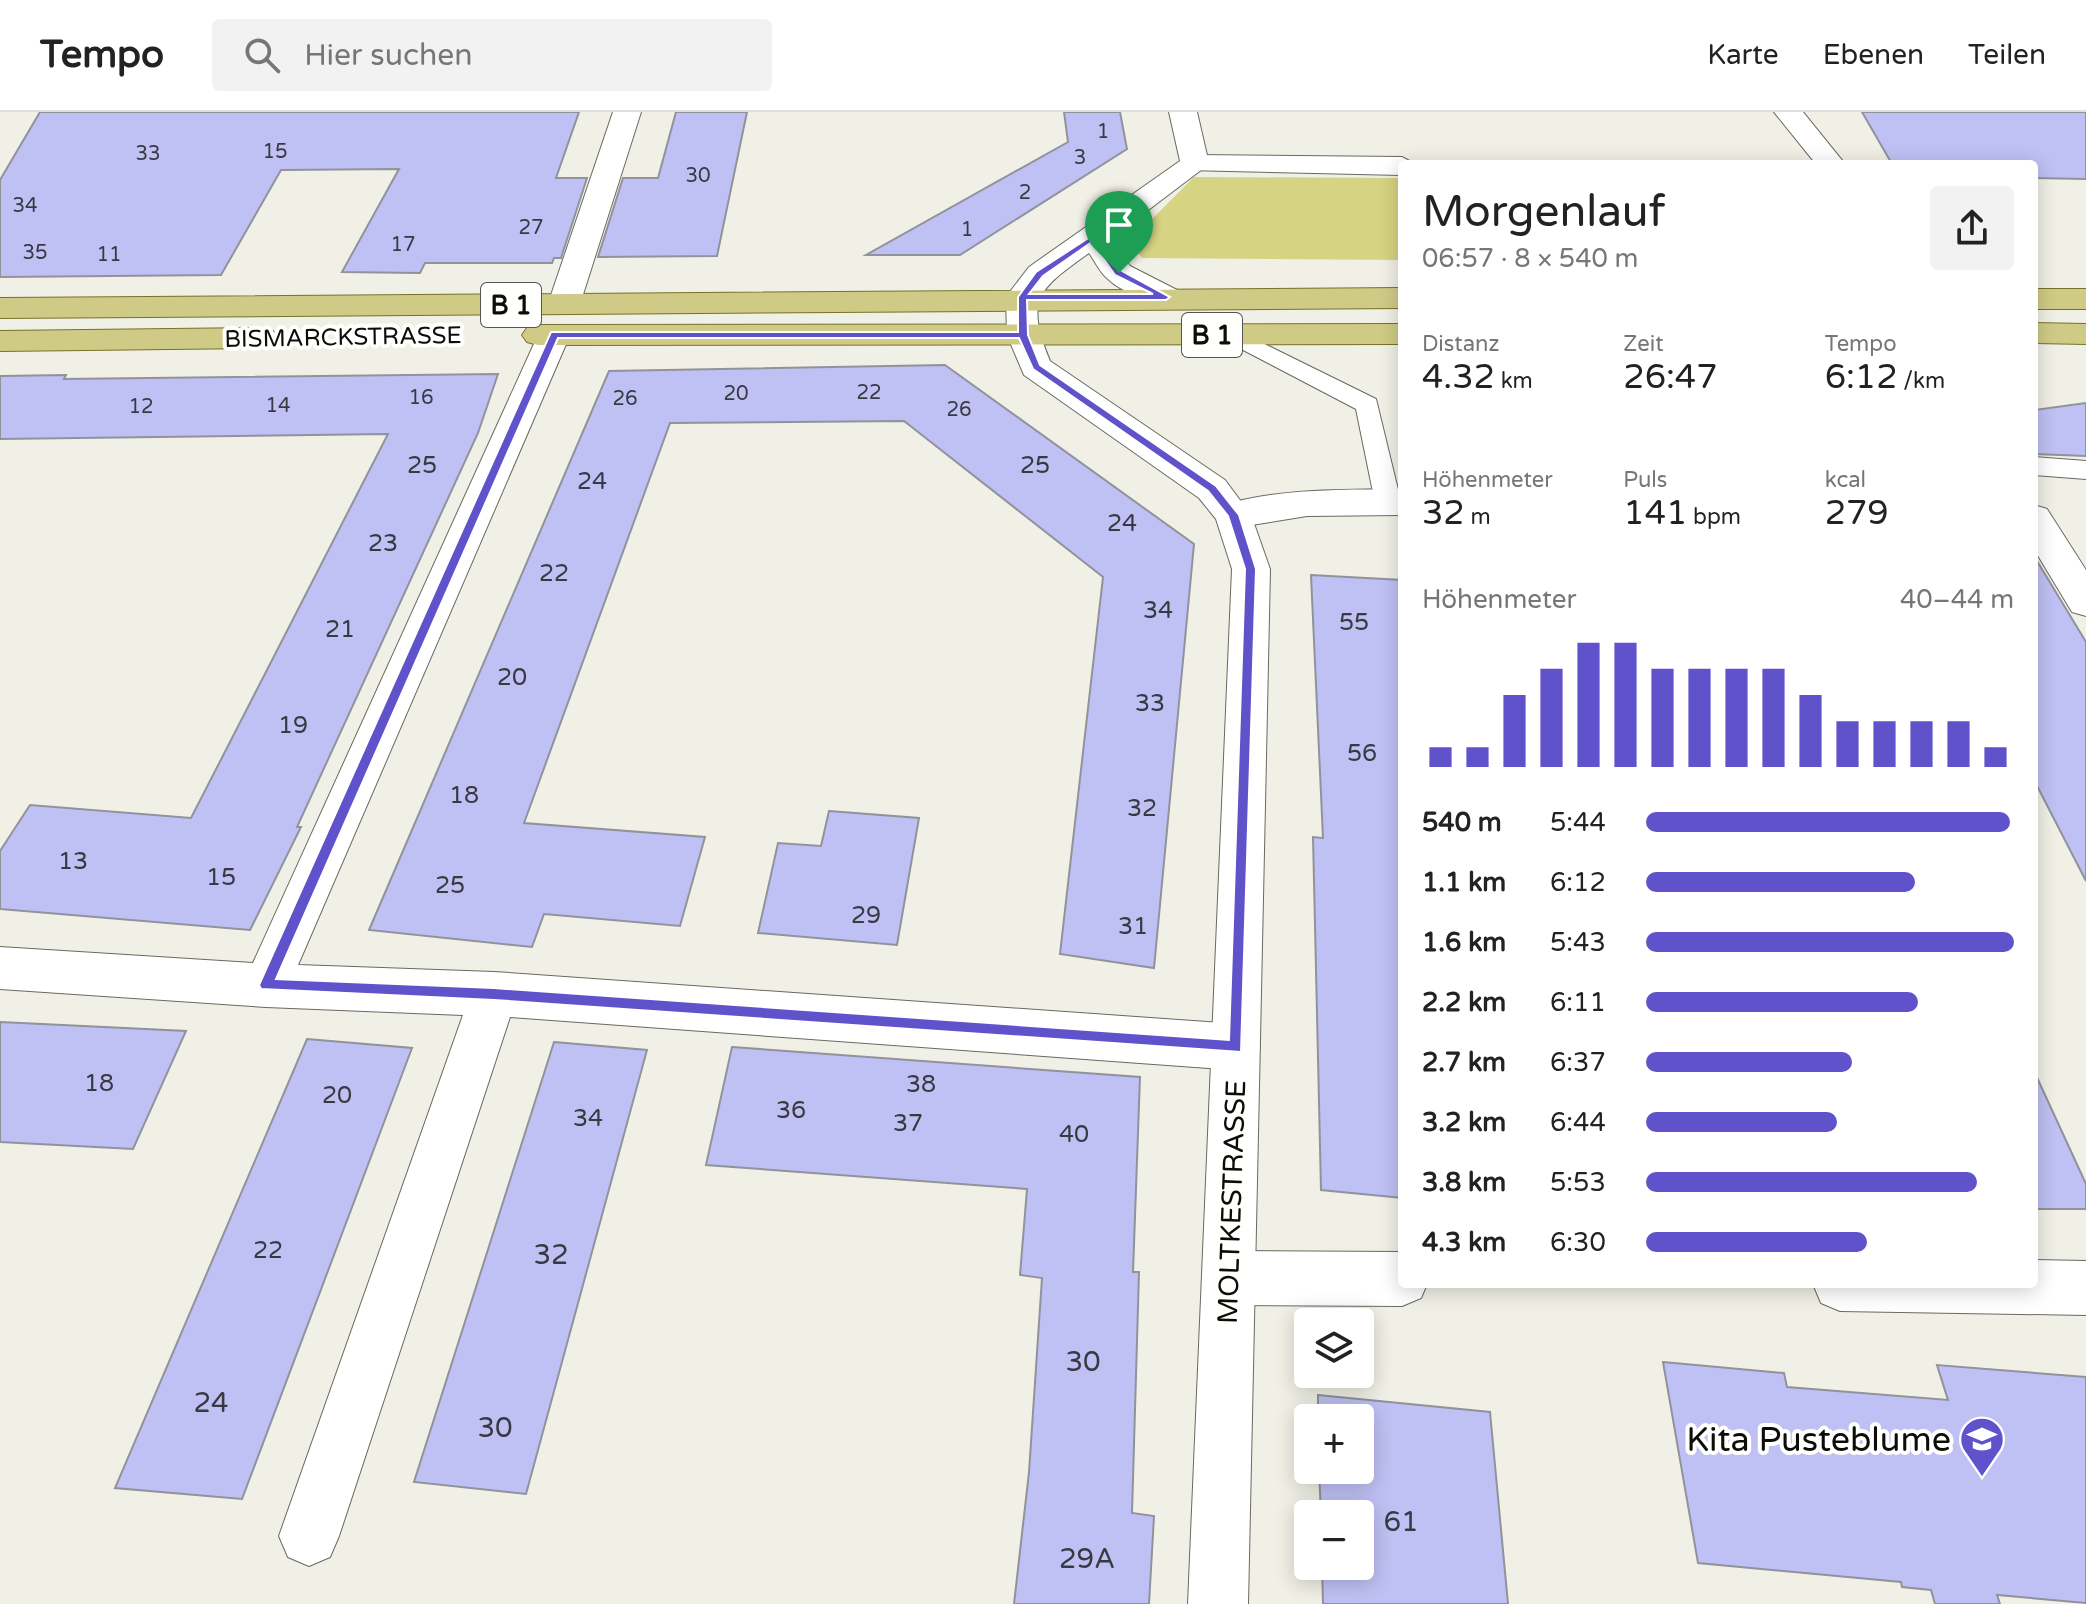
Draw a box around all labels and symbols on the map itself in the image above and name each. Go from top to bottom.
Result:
house number: 1 [1097,120,1109,144]
house number: 15 [262,140,288,164]
house number: 33 [135,142,161,166]
house number: 3 [1074,146,1086,170]
house number: 30 [685,164,711,188]
house number: 2 [1019,181,1031,205]
pin [1085,191,1153,273]
house number: 34 [12,194,38,218]
house number: 27 [518,216,544,240]
house number: 1 [961,218,973,242]
house number: 17 [390,233,416,257]
house number: 35 [22,241,48,265]
house number: 11 [96,243,122,267]
road number: B 1 [481,283,541,327]
road number: B 1 [1182,313,1242,357]
street label: BISMARCKSTRASSE [224,321,462,354]
house number: 22 [856,381,882,405]
house number: 20 [723,382,749,406]
house number: 16 [408,386,434,410]
house number: 26 [612,387,638,411]
house number: 14 [265,394,291,418]
house number: 12 [128,395,154,419]
house number: 26 [946,398,972,422]
house number: 25 [407,451,437,480]
house number: 25 [1020,451,1050,480]
house number: 24 [577,467,607,496]
house number: 24 [1107,509,1137,538]
house number: 23 [368,529,398,558]
house number: 22 [539,559,569,588]
house number: 34 [1143,596,1173,625]
house number: 55 [1339,608,1369,637]
house number: 21 [325,615,355,644]
house number: 20 [497,663,527,692]
house number: 33 [1135,689,1165,718]
house number: 19 [278,711,308,740]
house number: 56 [1347,739,1377,768]
house number: 18 [449,781,479,810]
house number: 32 [1127,794,1157,823]
house number: 13 [58,847,88,876]
house number: 15 [206,863,236,892]
house number: 25 [435,871,465,900]
house number: 29 [851,901,881,930]
house number: 31 [1118,912,1148,941]
house number: 18 [84,1069,114,1098]
house number: 38 [906,1070,936,1099]
street label: MOLTKESTRASSE [1211,1079,1253,1325]
house number: 20 [322,1081,352,1110]
house number: 36 [776,1096,806,1125]
house number: 34 [573,1104,603,1133]
house number: 37 [893,1109,923,1138]
house number: 40 [1059,1120,1089,1149]
house number: 22 [253,1236,283,1265]
house number: 32 [533,1238,569,1272]
house number: 30 [1065,1345,1101,1379]
house number: 24 [193,1386,229,1420]
house number: 30 [477,1411,513,1445]
school or university icon: Kita Pusteblume [1958,1415,2006,1478]
place label: Kita Pusteblume [1686,1420,1951,1461]
house number: 61 [1383,1505,1419,1539]
house number: 29A [1059,1542,1115,1576]

